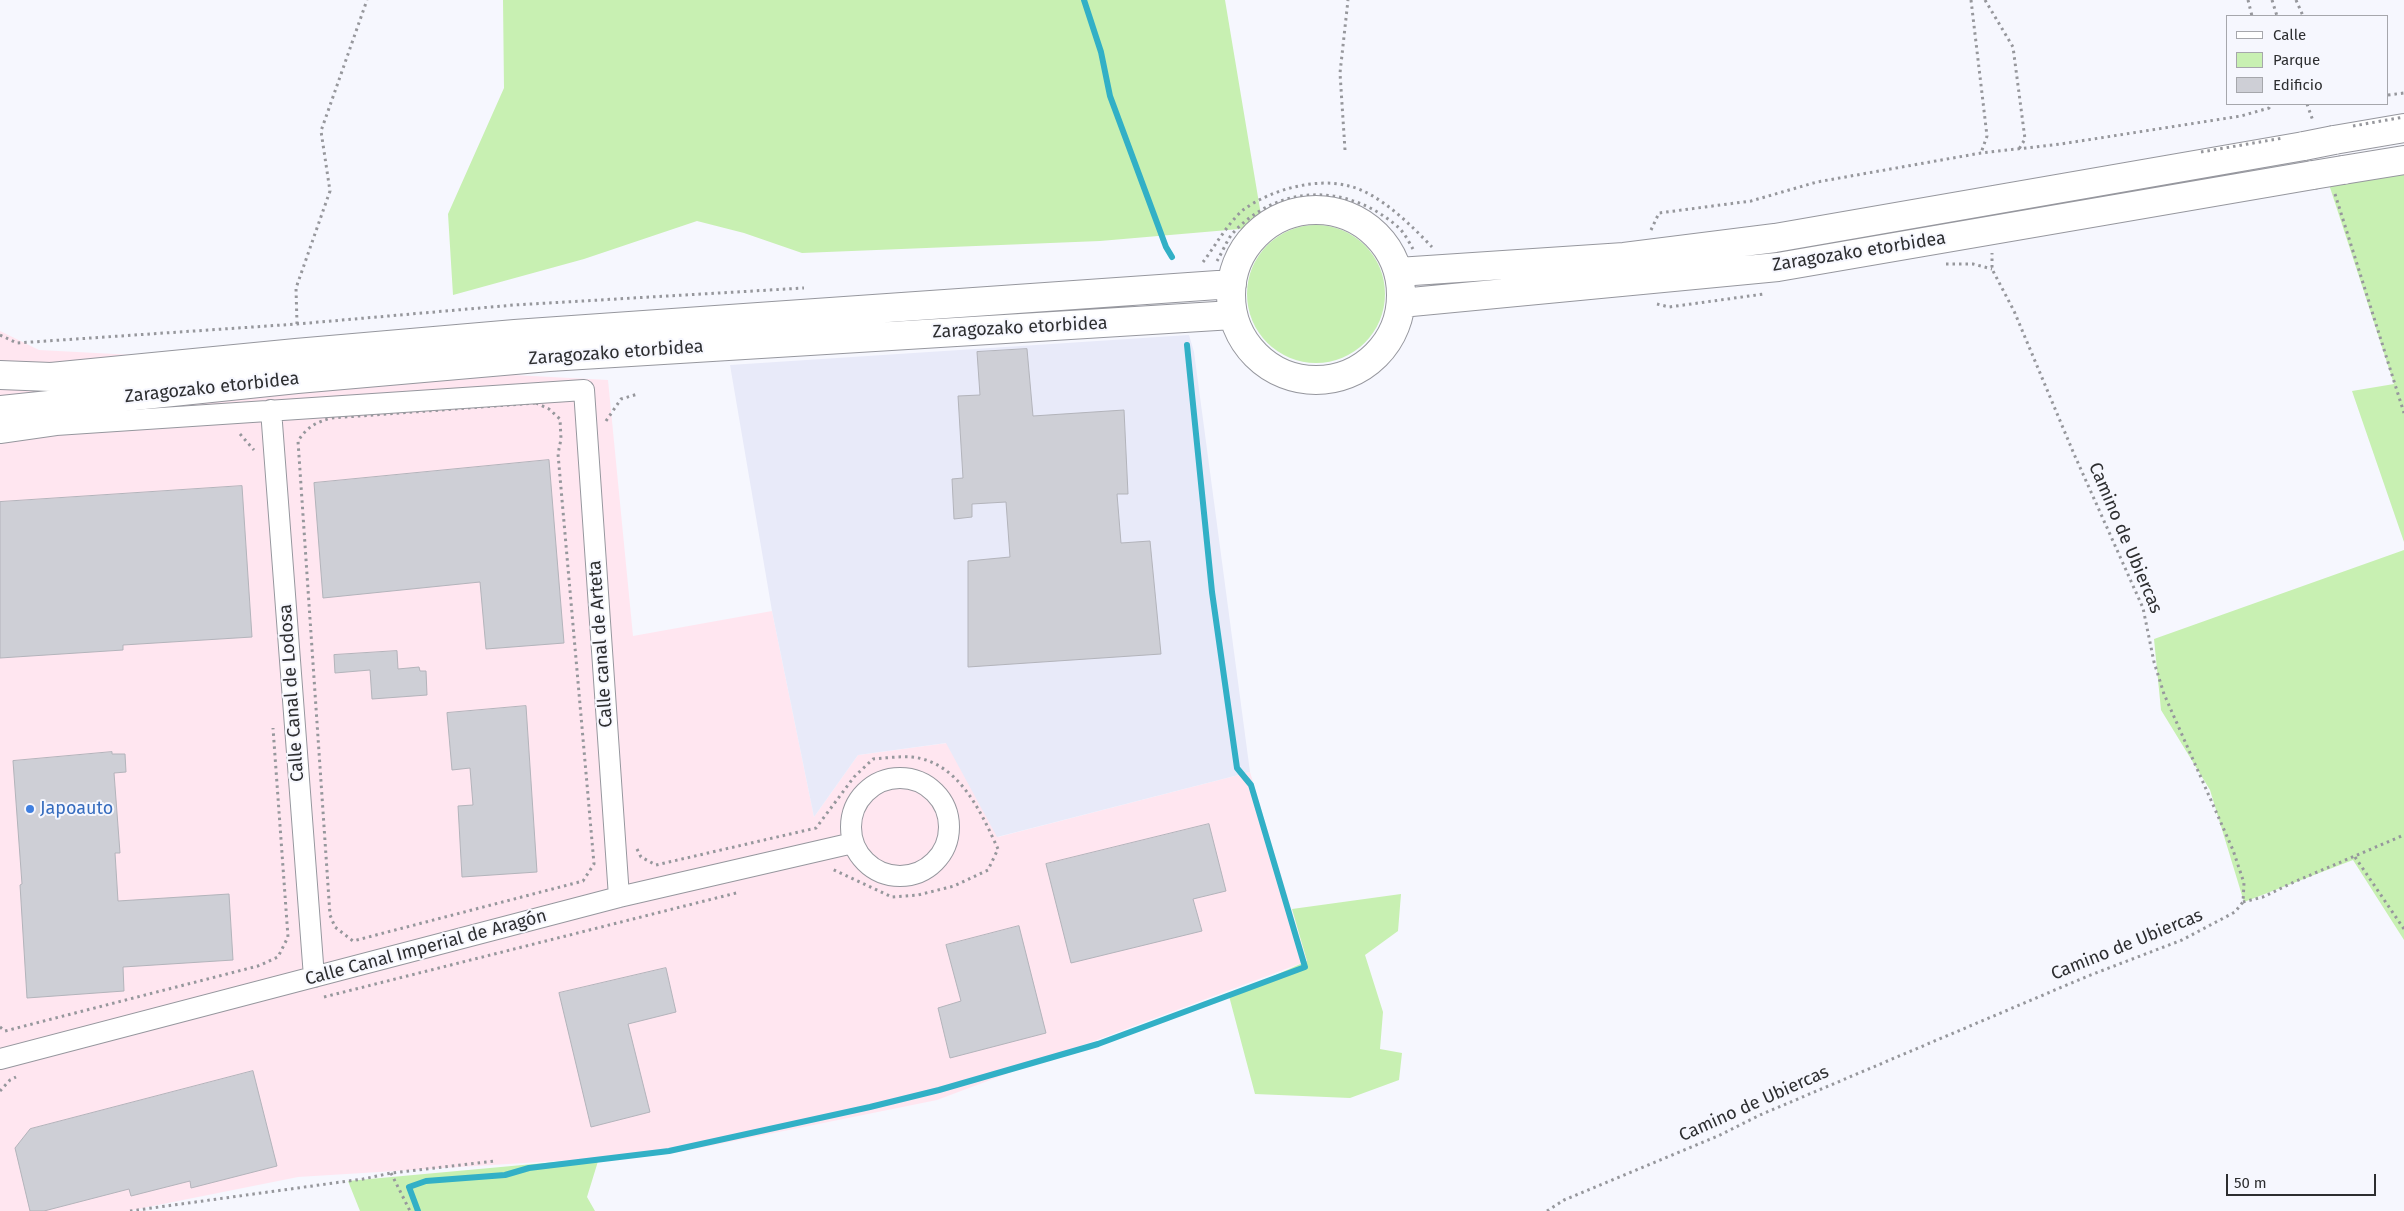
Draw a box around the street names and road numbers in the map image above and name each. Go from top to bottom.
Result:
street label: Zaragozako etorbidea [1771,228,1947,276]
street label: Zaragozako etorbidea [932,313,1108,343]
street label: Zaragozako etorbidea [528,336,704,370]
street label: Zaragozako etorbidea [124,368,300,408]
street label: Camino de Ubiercas [2083,459,2167,617]
street label: Calle canal de Arteta [584,560,618,728]
street label: Calle Canal de Lodosa [275,603,309,783]
street label: Calle Canal Imperial de Aragón [303,905,549,991]
street label: Camino de Ubiercas [2048,905,2206,985]
street label: Camino de Ubiercas [1676,1061,1832,1147]

